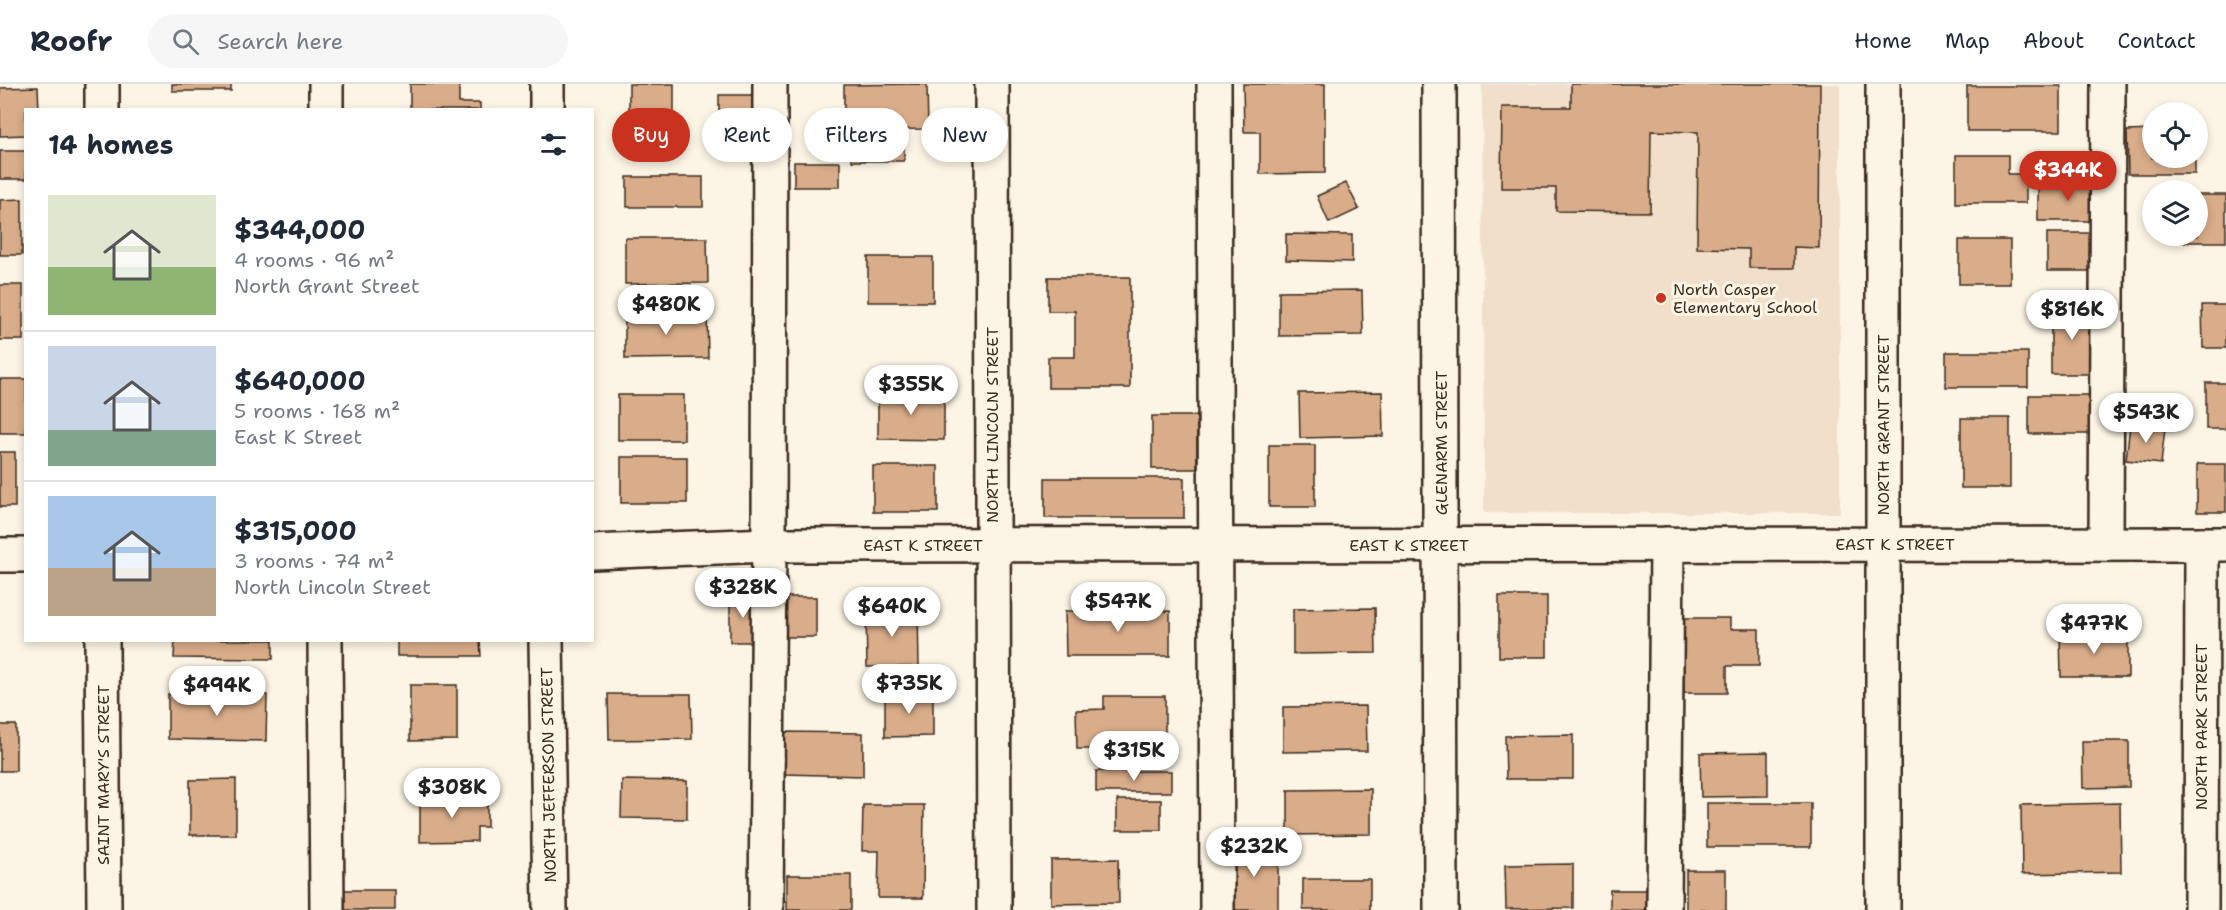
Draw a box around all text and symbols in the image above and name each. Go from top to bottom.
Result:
search box [148,14,568,68]
text: Roofr [30,22,112,60]
icon: search [169,25,202,58]
text: Search here [217,27,343,56]
text: Home [1854,27,1912,55]
text: Map [1945,27,1990,55]
text: About [2023,27,2084,55]
text: Contact [2117,27,2196,55]
map controls [2142,102,2208,246]
button: locate [2142,102,2208,168]
chip: Buy [612,108,690,162]
chip: Rent [702,108,792,162]
chip: Filters [804,108,909,162]
chip: New [921,108,1008,162]
text: 14 homes [48,127,174,162]
icon: filters [537,128,570,161]
pin: $344K [2026,151,2110,202]
text: $344K [2033,157,2103,183]
button: layers [2142,180,2208,246]
text: $344,000 [234,212,366,247]
icon: home [96,219,168,291]
text: 4 rooms · 96 m² [234,247,395,273]
text: North Grant Street [234,273,420,299]
place label: North Casper Elementary School [1673,279,1817,318]
pin: $480K [624,285,708,336]
pin: $816K [2030,290,2114,341]
text: $480K [631,291,701,317]
marker: North Casper Elementary School [1654,291,1668,305]
text: $816K [2040,296,2104,322]
street label: NORTH LINCOLN STREET [982,327,1003,523]
street label: NORTH GRANT STREET [1873,334,1894,516]
text: $640,000 [234,363,366,398]
pin: $355K [869,365,953,416]
icon: home [96,370,168,442]
text: $355K [878,371,944,397]
street label: GLENARM STREET [1431,371,1452,515]
pin: $543K [2104,393,2188,444]
text: 5 rooms · 168 m² [234,398,400,424]
text: $543K [2113,399,2179,425]
text: East K Street [234,424,362,450]
text: $315,000 [234,513,357,548]
icon: home [96,520,168,592]
street label: EAST K STREET [1835,534,1955,555]
street label: EAST K STREET [863,535,983,556]
street label: EAST K STREET [1349,535,1469,556]
text: 3 rooms · 74 m² [234,548,394,574]
pin: $328K [701,568,785,619]
text: North Lincoln Street [234,574,431,600]
text: $328K [709,574,777,600]
pin: $547K [1076,582,1160,633]
pin: $640K [850,587,934,638]
text: $547K [1084,588,1152,614]
text: $640K [857,593,927,619]
pin: $477K [2052,604,2136,655]
text: $477K [2060,610,2128,636]
street label: NORTH PARK STREET [2191,644,2212,810]
pin: $735K [867,664,951,715]
pin: $494K [175,666,259,717]
street label: NORTH JEFFERSON STREET [536,667,561,883]
text: $735K [876,670,942,696]
text: $494K [183,672,251,698]
street label: SAINT MARY'S STREET [93,685,114,865]
pin: $315K [1092,731,1176,782]
text: $315K [1103,737,1165,763]
pin: $308K [410,768,494,819]
text: $308K [417,774,487,800]
pin: $232K [1212,827,1296,878]
text: $232K [1220,833,1288,859]

